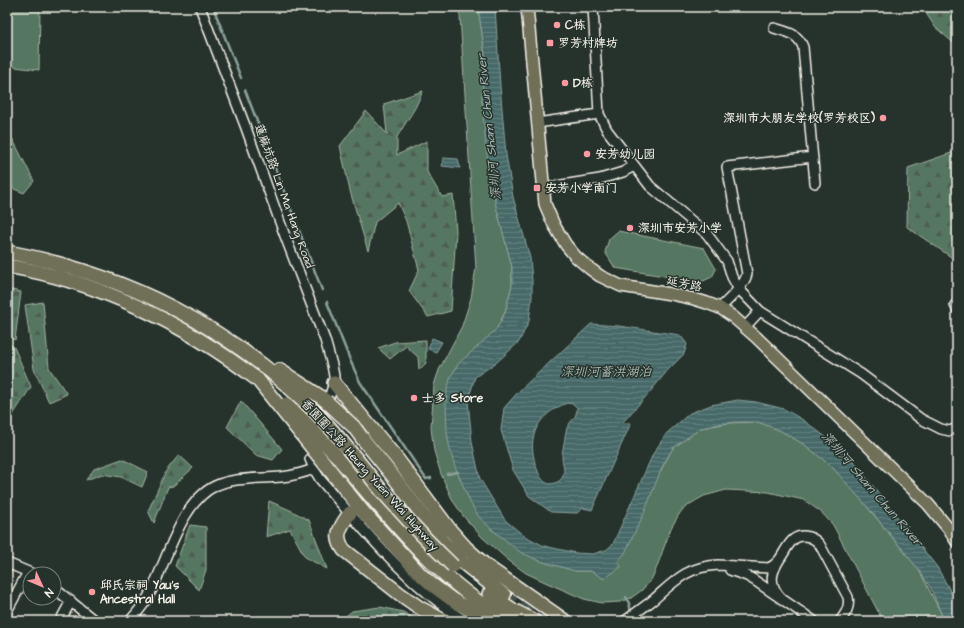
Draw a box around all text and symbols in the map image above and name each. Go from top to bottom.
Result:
place label: C栋 [565,17,586,34]
marker: C栋 [552,20,562,30]
place label: 罗芳村牌坊 [558,35,618,52]
marker: 罗芳村牌坊 [545,38,555,48]
water label: 深圳河 Sham Chun River [472,51,506,201]
place label: D栋 [573,75,593,92]
marker: D栋 [560,78,570,88]
place label: 深圳市大朋友学校(罗芳校区) [723,110,876,127]
marker: 深圳市大朋友学校(罗芳校区) [878,113,888,123]
street label: 蓮麻坑路 Lin Ma Hang Road [249,121,318,271]
place label: 安芳幼儿园 [595,146,655,163]
marker: 安芳幼儿园 [582,149,592,159]
place label: 安芳小学南门 [545,180,617,197]
marker: 安芳小学南门 [532,183,542,193]
place label: 深圳市安芳小学 [638,220,722,237]
marker: 深圳市安芳小学 [625,223,635,233]
street label: 延芳路 [665,272,703,296]
water label: 深圳河蓄洪湖泊 [560,363,652,381]
place label: 士多 Store [422,390,484,407]
marker: 士多 Store [409,393,419,403]
street label: 香園圍公路 Heung Yuen Wai Highway [296,395,443,556]
water label: 深圳河 Sham Chun River [817,428,928,552]
north arrow [22,566,62,606]
place label: 邱氏宗祠 Yau's Ancestral Hall [100,577,179,608]
text: N [41,585,57,600]
marker: 邱氏宗祠 Yau's Ancestral Hall [87,587,97,597]

